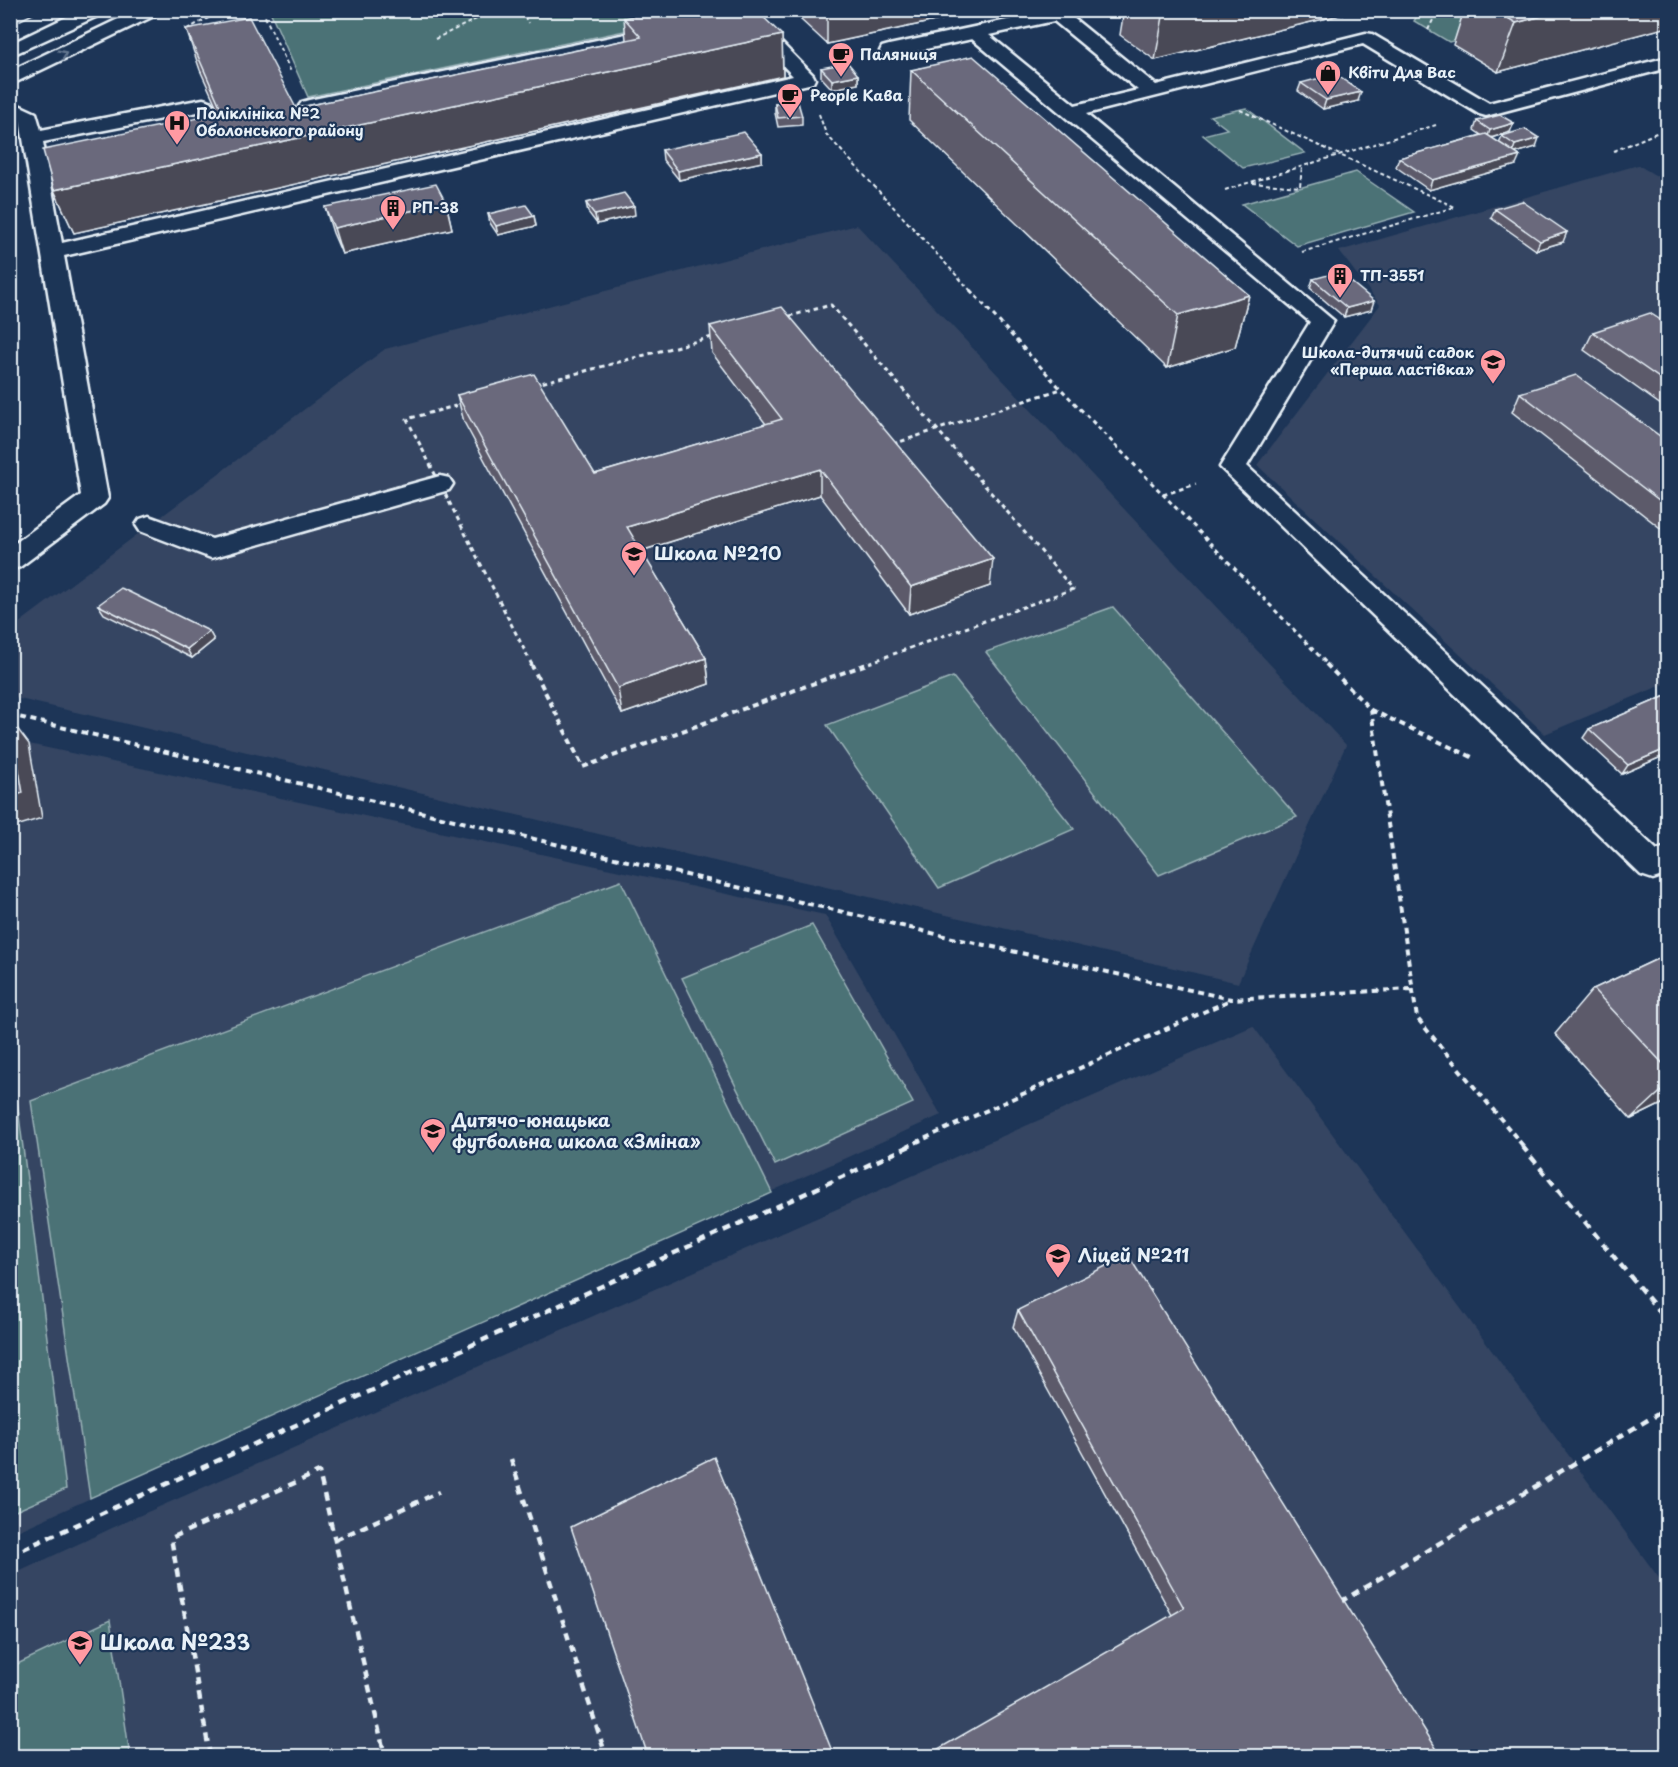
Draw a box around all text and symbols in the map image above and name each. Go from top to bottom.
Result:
cafe icon: Паляниця [826,40,856,78]
place label: Паляниця [860,42,937,65]
one-way arrow [57,49,68,61]
shop icon: Квіти Для Вас [1313,58,1343,96]
place label: Квіти Для Вас [1348,60,1456,83]
cafe icon: People Кава [775,81,805,119]
place label: People Кава [810,83,903,106]
place label: Поліклініка №2 Оболонського району [196,101,364,141]
hospital icon: Поліклініка №2 Оболонського району [162,108,192,146]
building icon: РП-38 [378,193,408,231]
place label: РП-38 [412,195,459,218]
building icon: ТП-3551 [1325,261,1355,299]
place label: ТП-3551 [1360,263,1424,286]
place label: Школа-дитячий садок «Перша ластівка» [1302,340,1474,380]
school or university icon: Школа-дитячий садок «Перша ластівка» [1478,347,1508,385]
school or university icon: Школа №210 [619,539,649,577]
place label: Школа №210 [654,539,781,566]
place label: Дитячо-юнацька футбольна школа «Зміна» [451,1106,701,1154]
school or university icon: Дитячо-юнацька футбольна школа «Зміна» [418,1116,448,1154]
school or university icon: Ліцей №211 [1043,1241,1073,1279]
place label: Ліцей №211 [1078,1241,1190,1268]
place label: Школа №233 [100,1625,250,1657]
school or university icon: Школа №233 [65,1628,95,1666]

